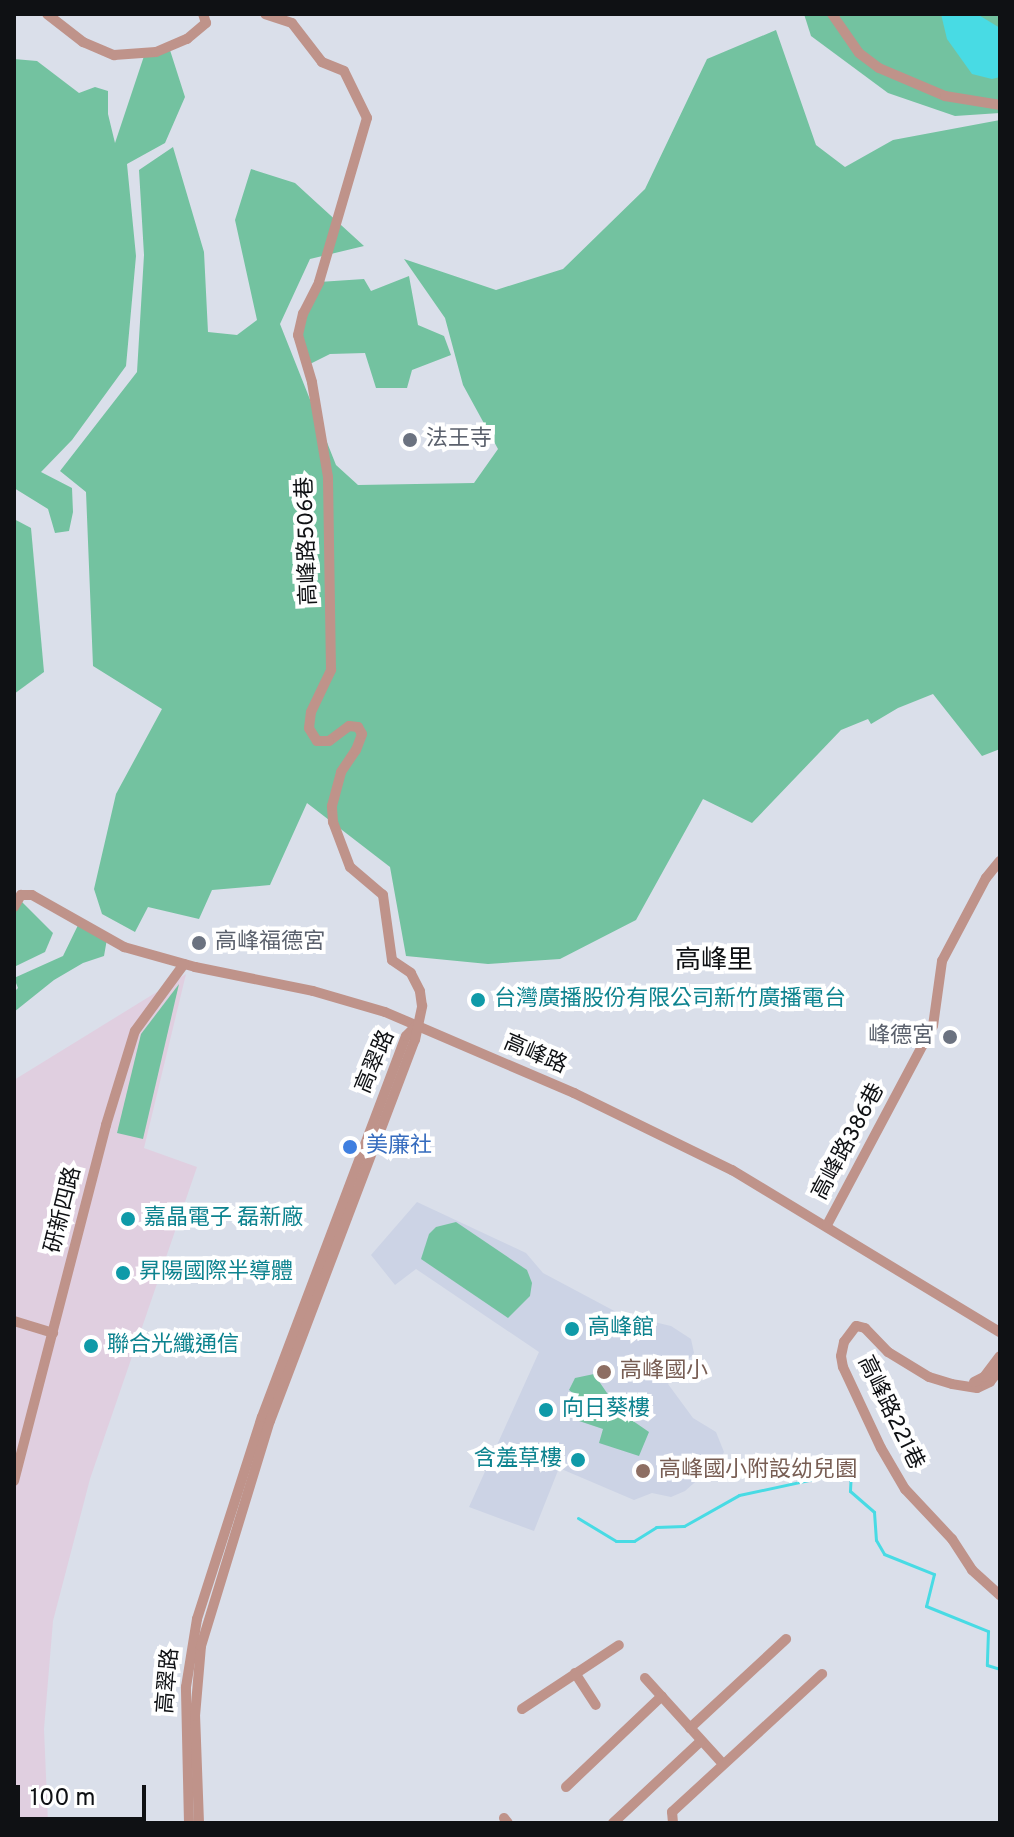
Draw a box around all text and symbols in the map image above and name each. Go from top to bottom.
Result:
place label: 法王寺 [426,427,492,453]
marker: 法王寺 [401,431,419,449]
street label: 高峰路506巷 [293,476,323,606]
place label: 高峰福德宮 [215,930,325,956]
marker: 高峰福德宮 [190,934,208,952]
district label: 高峰里 [675,946,753,978]
place label: 台灣廣播股份有限公司新竹廣播電台 [494,987,846,1013]
marker: 台灣廣播股份有限公司新竹廣播電台 [469,991,487,1009]
place label: 峰德宮 [868,1024,934,1050]
street label: 高翠路 [351,1026,401,1098]
marker: 峰德宮 [941,1028,959,1046]
street label: 高峰路 [499,1030,571,1080]
street label: 高峰路386巷 [807,1079,891,1205]
place label: 美廉社 [366,1134,432,1160]
marker: 美廉社 [341,1138,359,1156]
street label: 研新四路 [41,1164,87,1256]
place label: 嘉晶電子 磊新廠 [144,1206,303,1232]
marker: 嘉晶電子 磊新廠 [119,1210,137,1228]
place label: 昇陽國際半導體 [139,1260,293,1286]
marker: 昇陽國際半導體 [114,1264,132,1282]
place label: 高峰館 [588,1316,654,1342]
marker: 高峰館 [563,1320,581,1338]
place label: 聯合光纖通信 [107,1333,239,1359]
marker: 聯合光纖通信 [82,1337,100,1355]
street label: 高峰路221巷 [851,1352,929,1474]
place label: 高峰國小 [620,1359,708,1385]
marker: 高峰國小 [595,1363,613,1381]
place label: 向日葵樓 [562,1397,650,1423]
marker: 向日葵樓 [537,1401,555,1419]
place label: 含羞草樓 [474,1447,562,1473]
marker: 含羞草樓 [569,1451,587,1469]
place label: 高峰國小附設幼兒園 [659,1458,857,1484]
marker: 高峰國小附設幼兒園 [634,1462,652,1480]
street label: 高翠路 [153,1647,185,1715]
scale bar [20,1769,150,1819]
text: 100 m [30,1784,96,1814]

